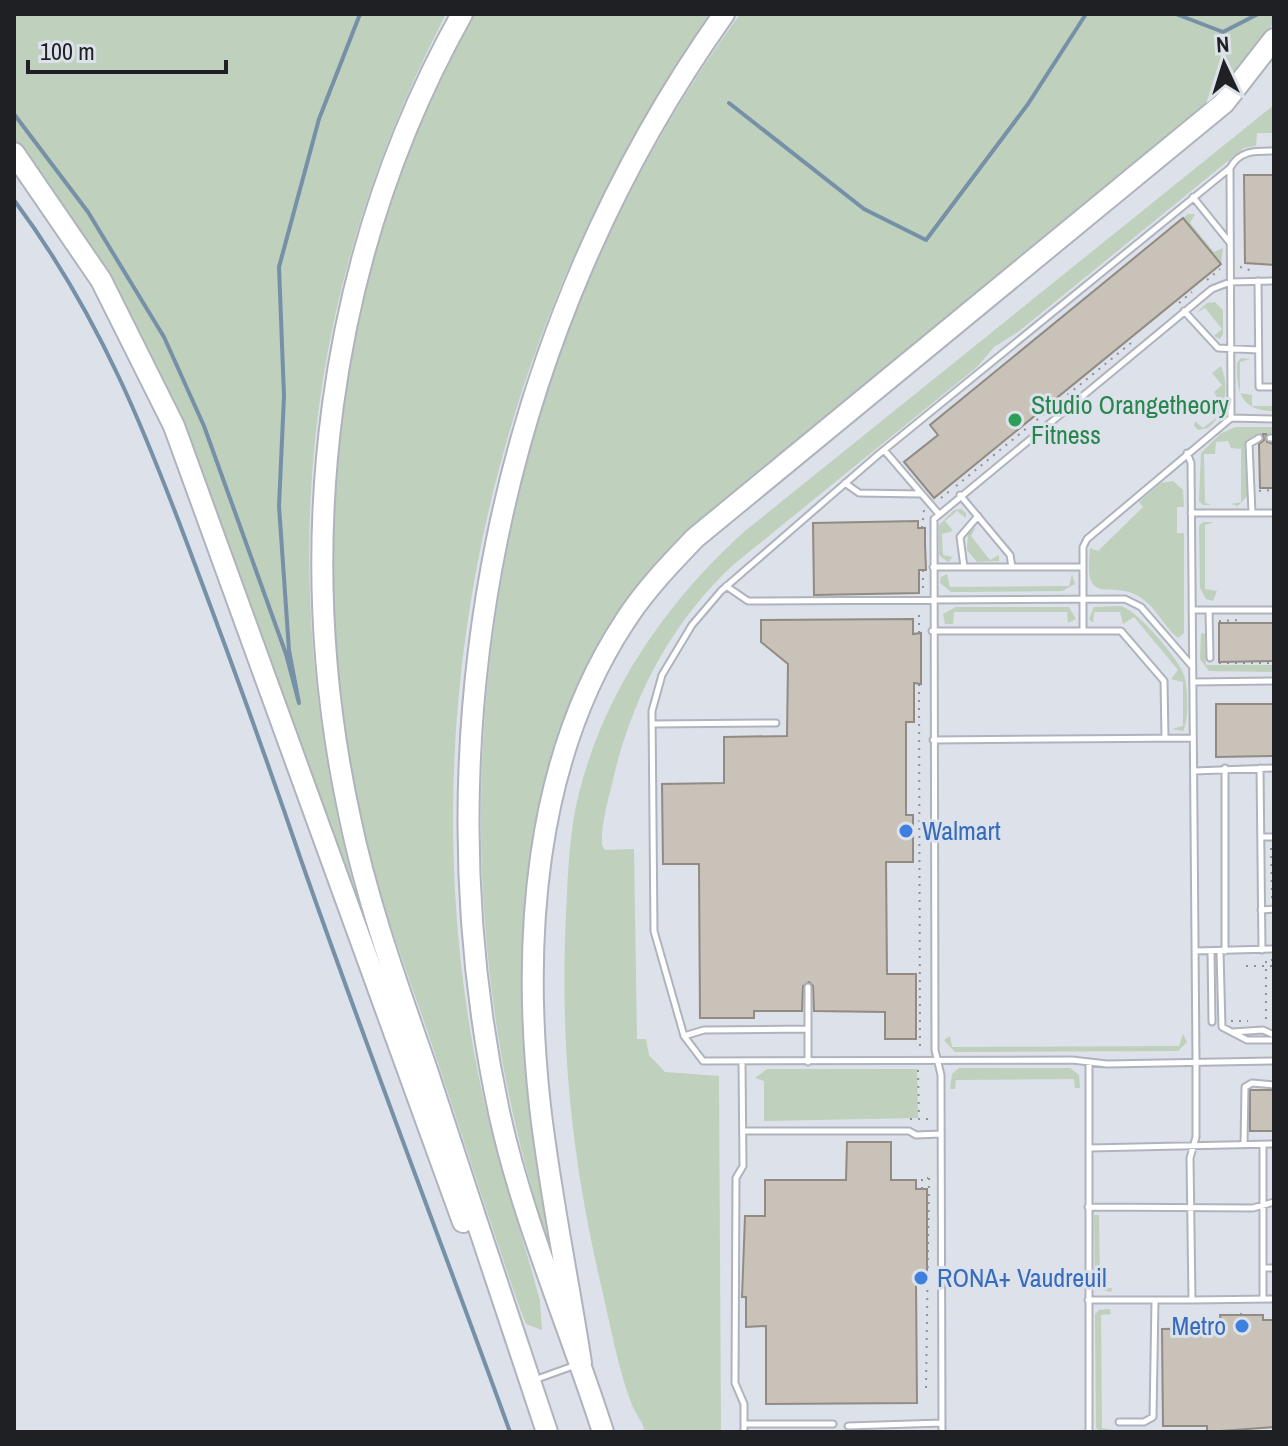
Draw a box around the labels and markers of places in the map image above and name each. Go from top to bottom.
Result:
place label: Studio Orangetheory Fitness [1031,387,1229,452]
marker: Studio Orangetheory Fitness [1006,411,1024,429]
place label: Walmart [922,813,1001,848]
marker: Walmart [897,822,915,840]
place label: RONA+ Vaudreuil [937,1260,1107,1295]
marker: RONA+ Vaudreuil [912,1269,930,1287]
place label: Metro [1172,1308,1226,1343]
marker: Metro [1233,1317,1251,1335]

